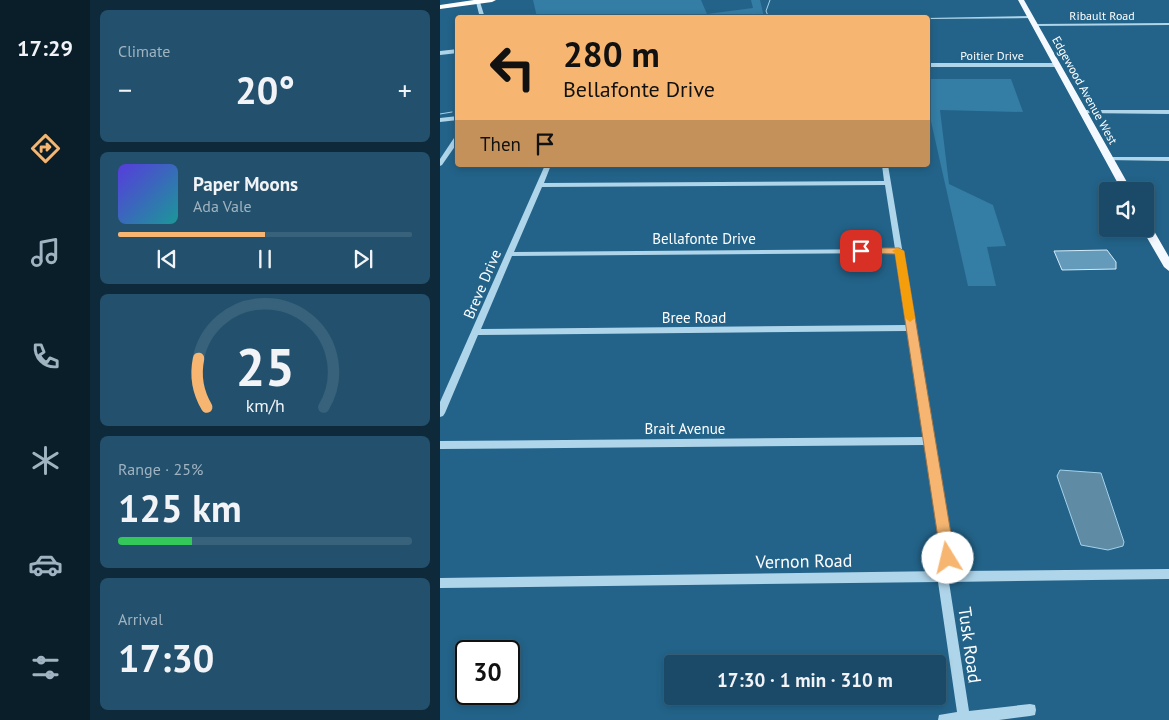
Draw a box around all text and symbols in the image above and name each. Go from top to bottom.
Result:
street label: Ribault Road [1069,8,1135,23]
text: 280 m [563,31,660,77]
street label: Edgewood Avenue West [1049,33,1121,147]
text: 17:29 [17,34,73,62]
icon: left [480,35,545,100]
text: Climate [118,41,170,61]
street label: Poitier Drive [960,48,1024,63]
text: 20° [235,65,295,114]
text: − [118,71,132,108]
text: + [398,71,412,108]
text: Bellafonte Drive [563,75,715,103]
icon: arrive [531,130,559,158]
icon: directions [28,131,63,166]
text: Then [480,132,521,156]
text: Paper Moons [193,172,298,196]
map controls [1099,182,1154,237]
button: sound [1099,182,1154,237]
text: Ada Vale [193,196,252,216]
street label: Bellafonte Drive [652,229,756,248]
pin [840,230,882,272]
icon: music [28,235,63,270]
icon: arrive [847,237,875,265]
icon: previous [153,245,181,273]
icon: pause [251,245,279,273]
icon: next [349,245,377,273]
street label: Breve Drive [459,246,505,322]
street label: Bree Road [662,308,726,327]
text: 25 [236,333,294,400]
icon: phone [28,339,63,374]
text: km/h [245,394,285,417]
street label: Brait Avenue [645,419,725,438]
icon: climate [28,443,63,478]
text: Range · 25% [118,459,203,479]
text: 125 km [118,483,242,532]
position arrow [921,531,973,583]
icon: car [28,547,63,582]
street label: Vernon Road [754,549,853,573]
street label: Tusk Road [953,606,987,684]
text: Arrival [118,609,163,629]
text: 17:30 [118,633,214,682]
speed limit sign: 30 [455,640,520,705]
icon: filters [28,650,63,685]
text: 17:30 · 1 min · 310 m [717,668,893,692]

